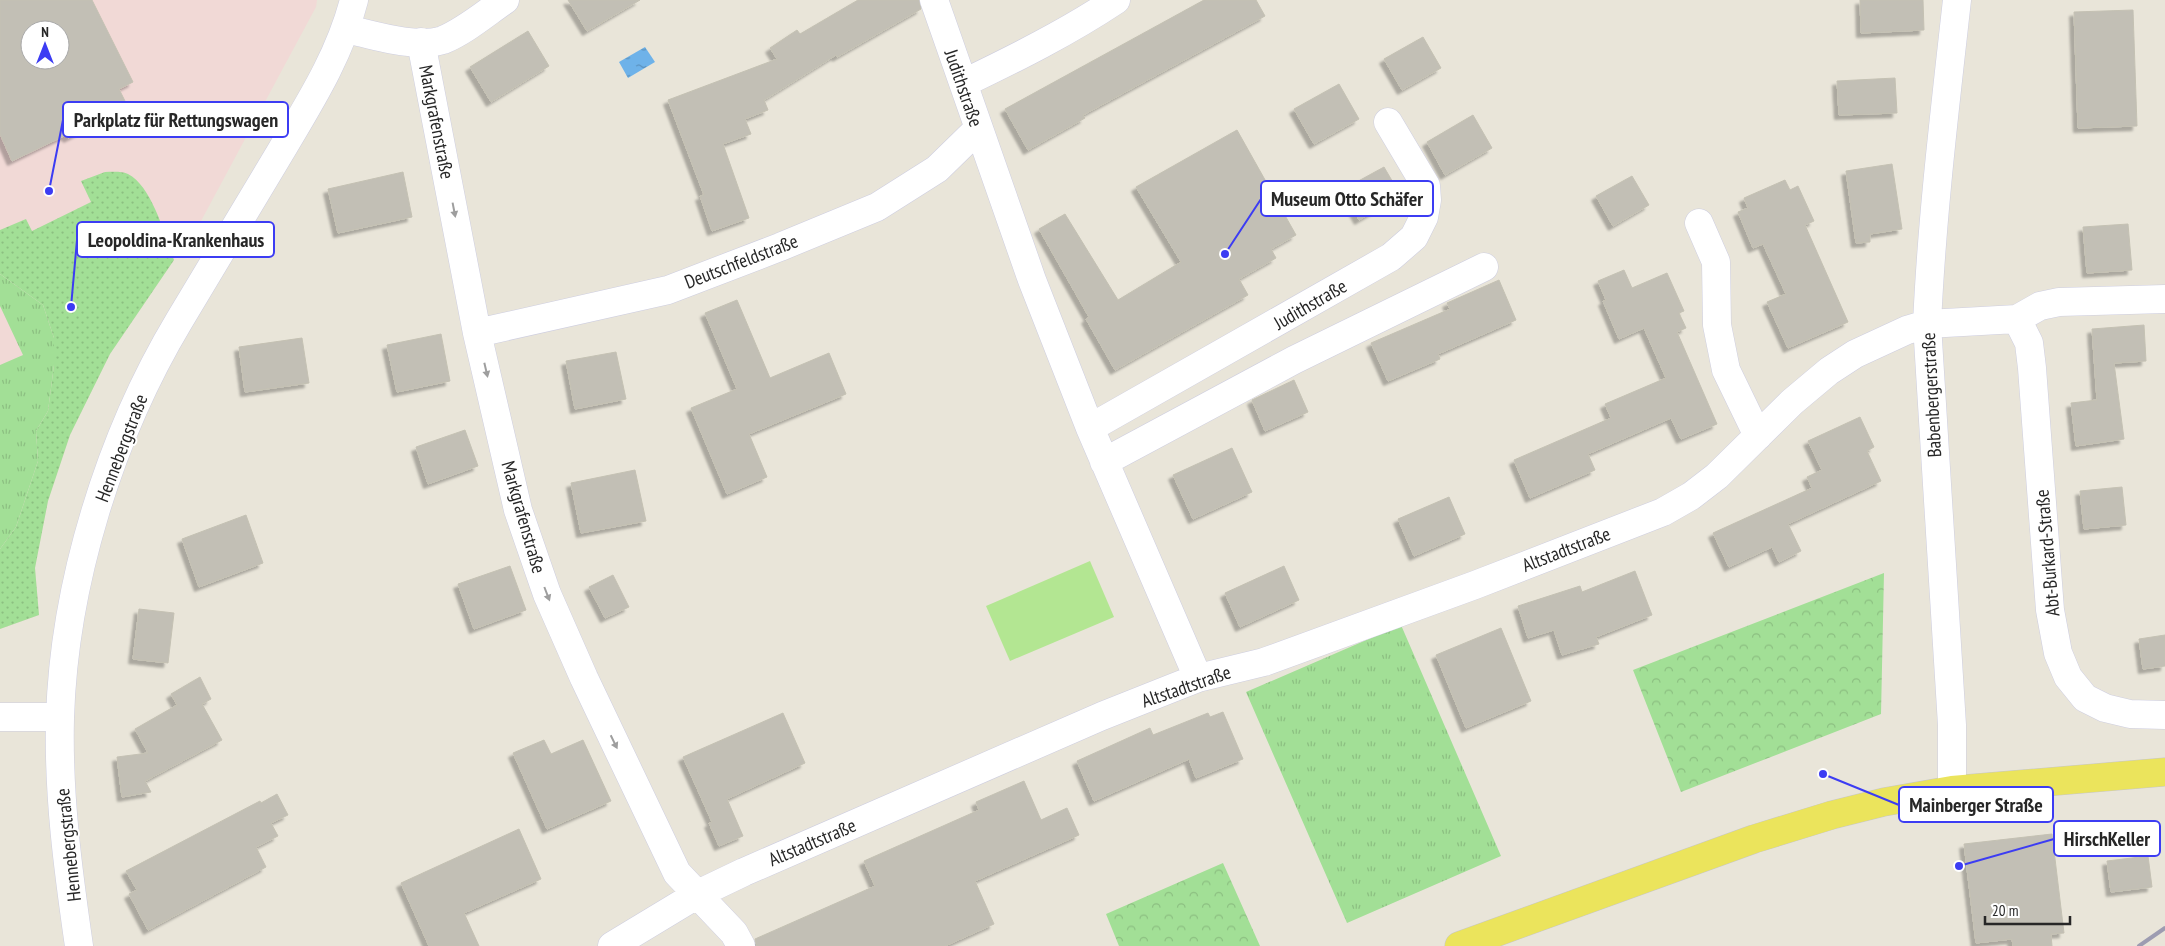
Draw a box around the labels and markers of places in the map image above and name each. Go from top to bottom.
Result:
callout: Parkplatz für Rettungswagen [63,102,288,137]
callout: Museum Otto Schäfer [1261,181,1433,216]
callout: Leopoldina-Krankenhaus [77,222,274,257]
callout: Mainberger Straße [1899,787,2053,822]
callout: HirschKeller [2054,821,2160,856]

